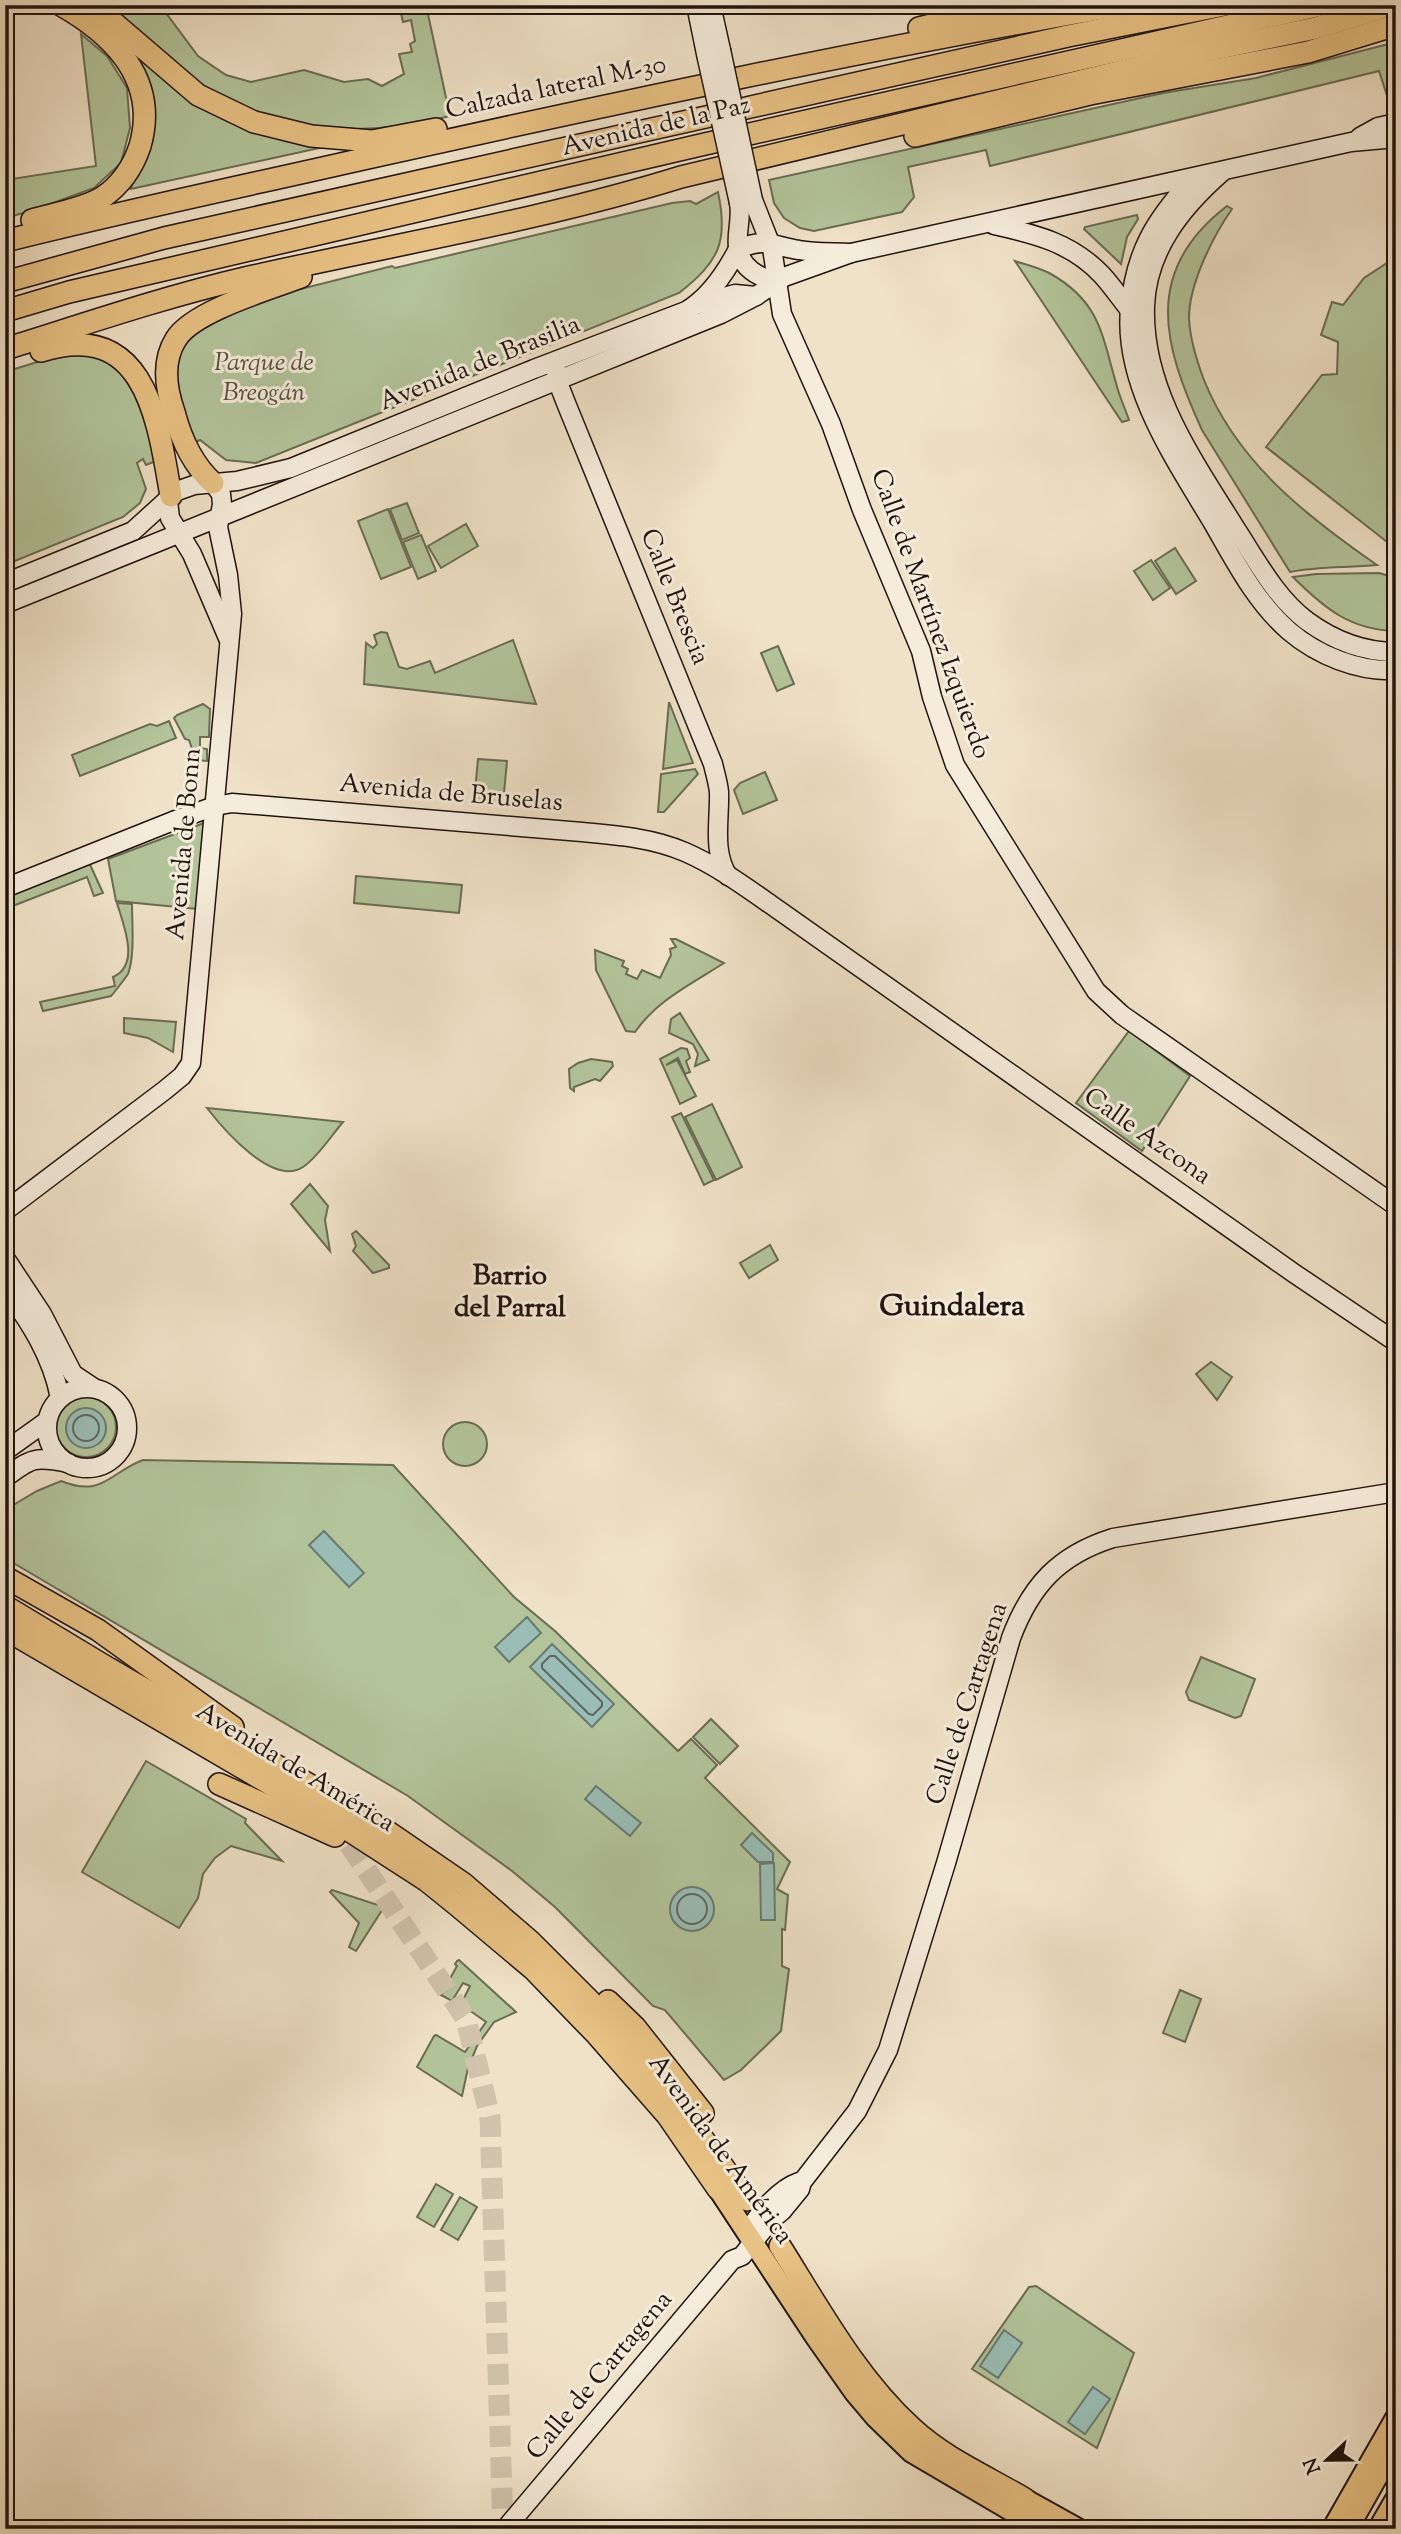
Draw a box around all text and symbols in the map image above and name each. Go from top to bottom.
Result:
street label: Calzada lateral M-30 [442,47,670,129]
street label: Avenida de la Paz [558,87,754,167]
street label: Avenida de Brasilia [374,307,586,421]
park label: Parque de Breogán [214,345,314,412]
street label: Calle de Martínez Izquierdo [860,464,1000,764]
street label: Calle Brescia [630,523,718,671]
street label: Avenida de Bonn [158,746,212,942]
street label: Avenida de Bruselas [338,766,564,822]
street label: Calle Azcona [1075,1079,1219,1195]
district label: Barrio del Parral [454,1257,566,1329]
district label: Guindalera [879,1286,1025,1329]
street label: Calle de Cartagena [918,1598,1018,1810]
street label: Avenida de América [188,1694,402,1842]
street label: Avenida de América [638,2047,802,2253]
street label: Calle de Cartagena [518,2283,682,2469]
north arrow [1292,2426,1362,2496]
text: N [1298,2453,1329,2478]

